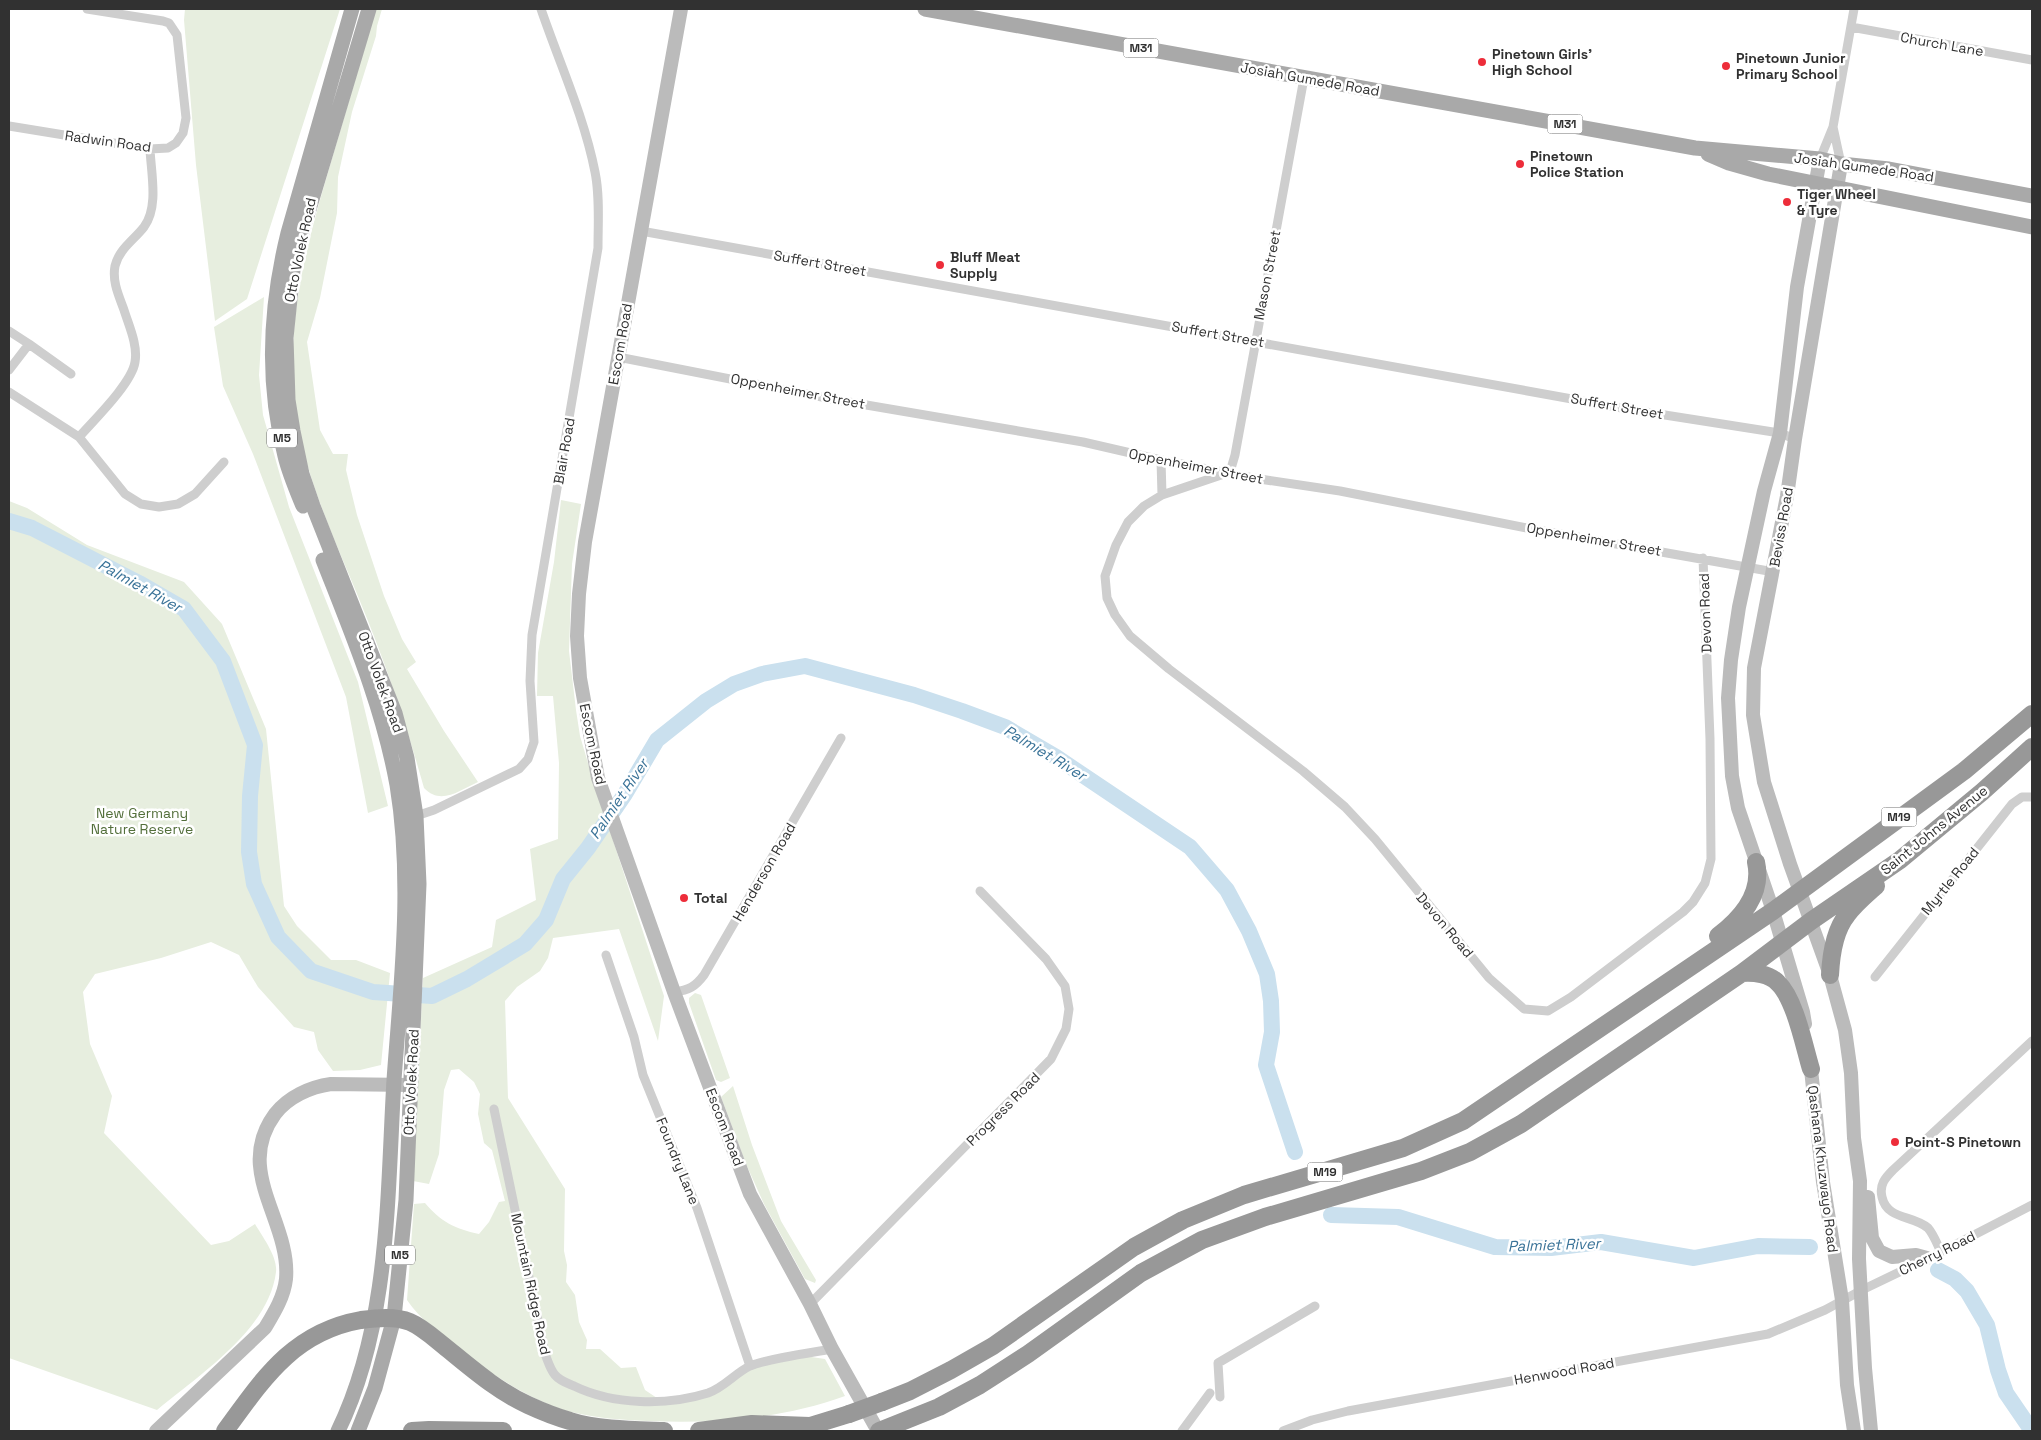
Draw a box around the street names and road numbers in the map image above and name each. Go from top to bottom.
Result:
street label: Church Lane [1899,28,1985,60]
road number: M31 [1124,38,1158,58]
street label: Josiah Gumede Road [1239,58,1381,100]
road number: M31 [1548,115,1582,134]
street label: Radwin Road [64,126,152,156]
street label: Josiah Gumede Road [1793,148,1935,186]
street label: Otto Volek Road [280,196,320,304]
street label: Mason Street [1249,229,1285,321]
street label: Suffert Street [772,246,868,280]
street label: Escom Road [604,302,636,386]
street label: Suffert Street [1170,317,1266,351]
street label: Oppenheimer Street [729,369,867,413]
street label: Suffert Street [1569,389,1665,423]
street label: Blair Road [549,416,579,486]
road number: M5 [267,428,297,448]
street label: Oppenheimer Street [1127,444,1265,488]
street label: Beviss Road [1765,486,1797,568]
street label: Oppenheimer Street [1525,518,1663,560]
street label: Devon Road [1695,573,1715,653]
street label: Otto Volek Road [354,629,408,735]
street label: Escom Road [576,702,610,786]
street label: Saint Johns Avenue [1877,781,1991,879]
road number: M19 [1882,808,1916,826]
street label: Henderson Road [728,819,800,925]
street label: Myrtle Road [1917,843,1983,919]
street label: Devon Road [1412,889,1478,961]
street label: Otto Volek Road [399,1028,423,1136]
street label: Progress Road [962,1068,1044,1150]
street label: Qashana Khuzwayo Road [1804,1084,1842,1254]
street label: Escom Road [702,1085,748,1169]
street label: Foundry Lane [652,1115,704,1207]
road number: M19 [1308,1162,1342,1182]
street label: Mountain Ridge Road [507,1212,555,1356]
street label: Cherry Road [1896,1227,1978,1279]
road number: M5 [385,1246,415,1264]
street label: Henwood Road [1513,1353,1615,1389]

